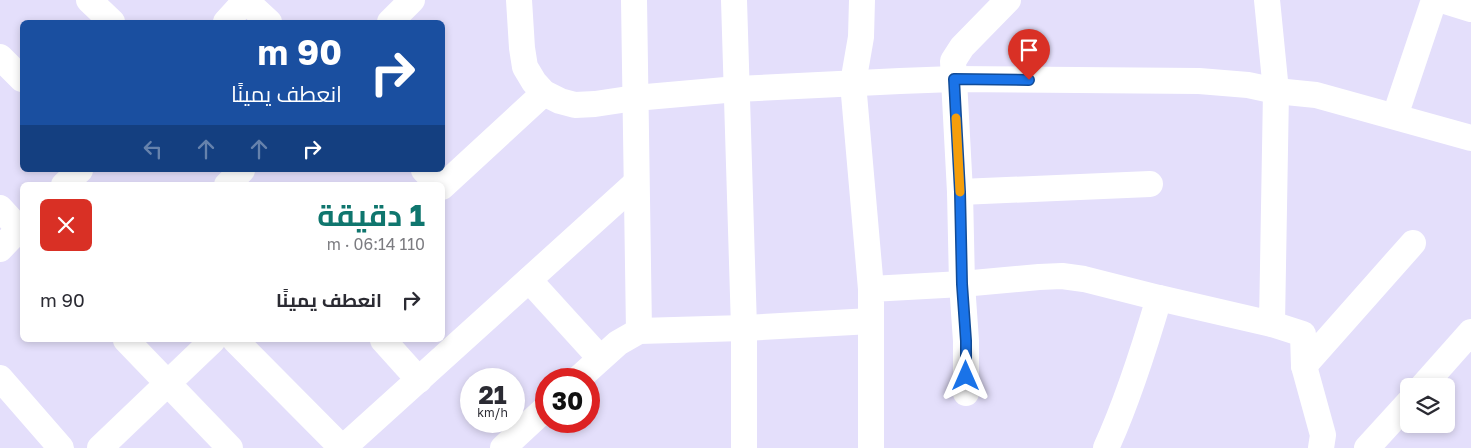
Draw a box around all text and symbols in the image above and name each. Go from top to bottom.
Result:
pin [1008,29,1050,80]
text: 90 m [258,31,342,73]
icon: arrive [1015,36,1043,64]
icon: right [360,40,425,105]
text: انعطف يمينًا [231,80,342,107]
icon: left [139,135,167,163]
icon: ahead [192,135,220,163]
icon: ahead [245,135,273,163]
icon: right [298,135,326,163]
text: 1 دقيقة [317,197,425,233]
button: close [40,199,92,251]
text: 110 m · 06:14 [327,234,425,254]
icon: right [397,286,425,314]
text: 90 m [40,288,85,311]
text: انعطف يمينًا [276,288,382,311]
position arrow [939,349,991,401]
speed limit sign: 30 [535,368,600,433]
map controls [1400,378,1455,433]
button: layers [1400,378,1455,433]
text: 21 [478,379,507,410]
text: km/h [477,405,508,420]

